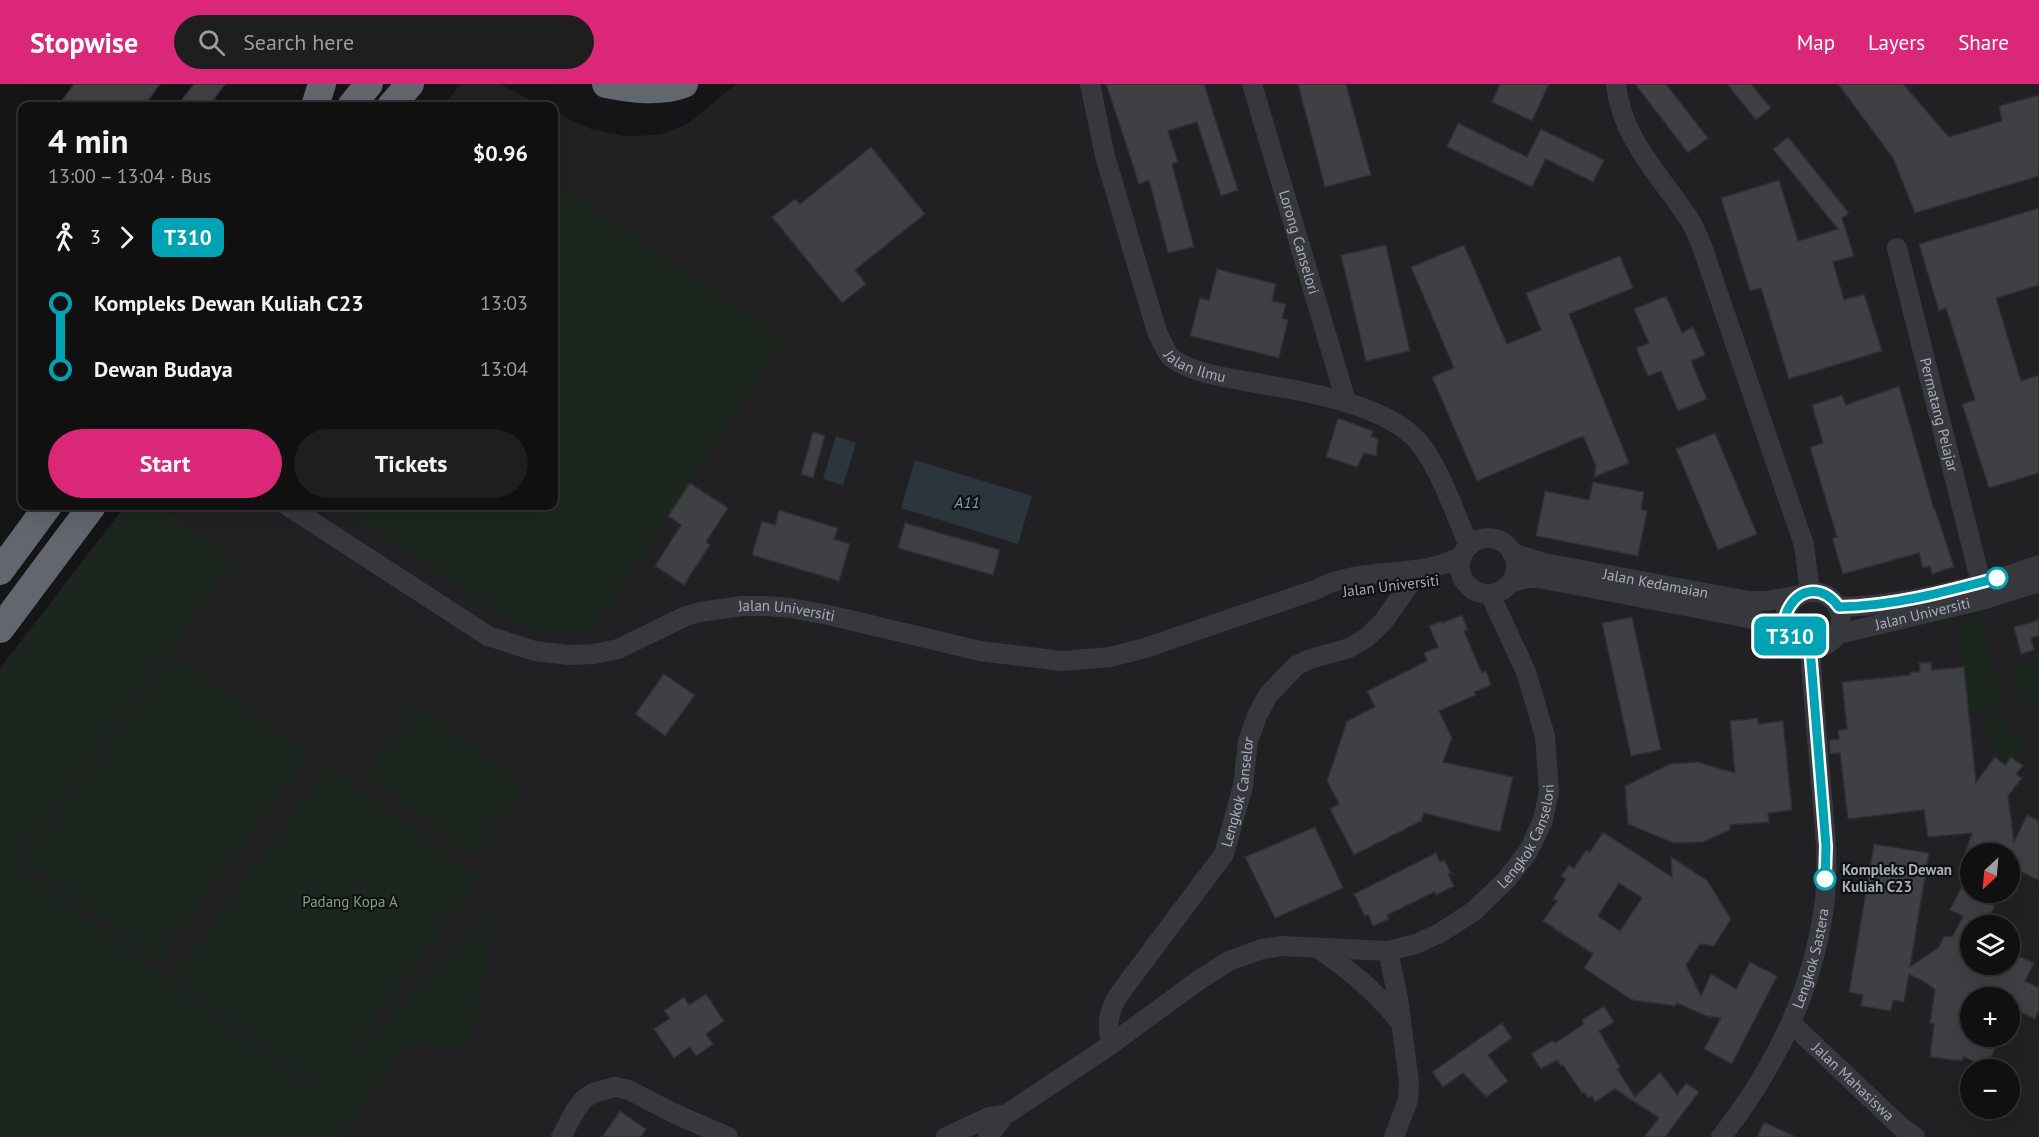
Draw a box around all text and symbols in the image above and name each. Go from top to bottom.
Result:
search box [174,15,594,69]
text: Stopwise [30,24,138,61]
icon: search [195,26,228,59]
text: Search here [243,28,354,56]
text: Map [1797,29,1835,56]
text: Layers [1868,29,1925,56]
text: Share [1958,29,2009,56]
text: 4 min [48,119,129,162]
text: $0.96 [473,139,528,167]
text: 13:00 – 13:04 · Bus [48,163,212,189]
street label: Lorong Canselori [1275,188,1324,296]
icon: walk [48,221,81,254]
icon: forward [110,221,143,254]
text: 3 [90,224,101,250]
text: T310 [164,224,212,251]
text: Kompleks Dewan Kuliah C23 [94,289,364,317]
text: 13:03 [480,290,528,316]
street label: Jalan Ilmu [1159,346,1228,386]
text: Dewan Budaya [94,355,233,383]
text: 13:04 [480,356,528,382]
street label: Permatang Pelajar [1916,356,1963,474]
button: Start [48,429,282,498]
button: Tickets [294,429,528,498]
water label: A11 [953,492,980,512]
street label: Jalan Kedamaian [1600,564,1710,602]
unlabelled marker [1986,567,2008,589]
street label: Jalan Universiti [1341,570,1440,601]
street label: Jalan Universiti [1872,593,1972,634]
street label: Jalan Universiti [736,596,836,625]
line badge: T310 [1748,616,1832,656]
text: T310 [1766,623,1814,650]
street label: Lengkok Canselor [1216,734,1258,849]
street label: Lengkok Canselori [1493,783,1558,892]
north arrow [1960,843,2020,903]
map controls [1960,843,2020,1119]
place label: Kompleks Dewan Kuliah C23 [1842,860,1952,896]
marker: Kompleks Dewan Kuliah C23 [1814,868,1836,890]
park label: Padang Kopa A [302,892,398,911]
street label: Lengkok Sastera [1788,907,1833,1011]
button: layers [1960,915,2020,975]
button: + [1960,987,2020,1047]
street label: Jalan Mahasiswa [1808,1037,1898,1125]
button: − [1960,1059,2020,1119]

